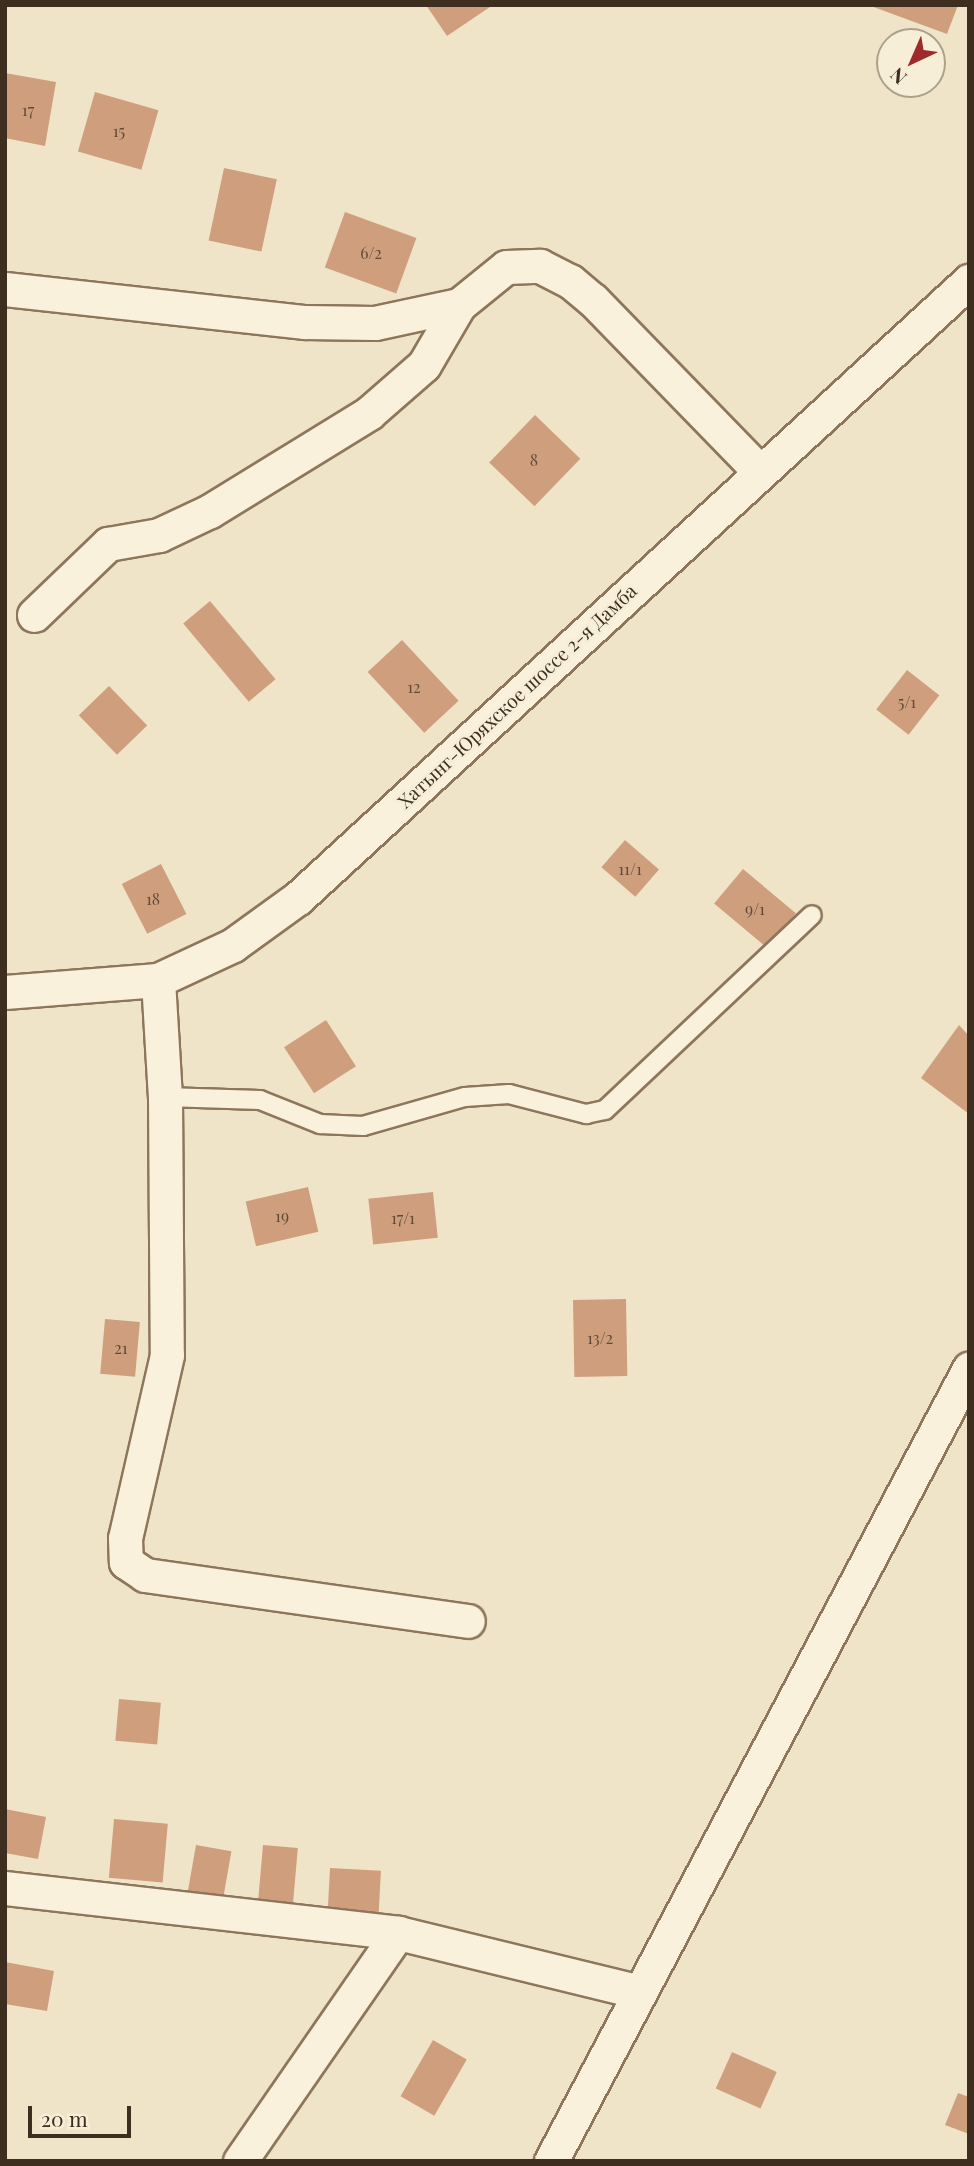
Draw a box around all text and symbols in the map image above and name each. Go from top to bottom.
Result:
north arrow [876,28,946,98]
text: N [884,63,912,91]
house number: 17 [22,100,34,120]
house number: 15 [113,121,125,141]
house number: 6/2 [360,243,382,263]
house number: 8 [530,450,538,470]
street label: Хатынг-Юряхское шоссе 2-я Дамба [393,579,641,813]
house number: 12 [407,677,421,697]
house number: 5/1 [898,692,916,712]
house number: 11/1 [618,859,642,879]
house number: 18 [146,889,160,909]
house number: 9/1 [745,899,765,919]
house number: 19 [275,1206,289,1226]
house number: 17/1 [391,1208,415,1228]
house number: 13/2 [587,1328,613,1348]
house number: 21 [114,1338,128,1358]
scale bar [32,2092,135,2136]
text: 20 m [41,2104,88,2132]

